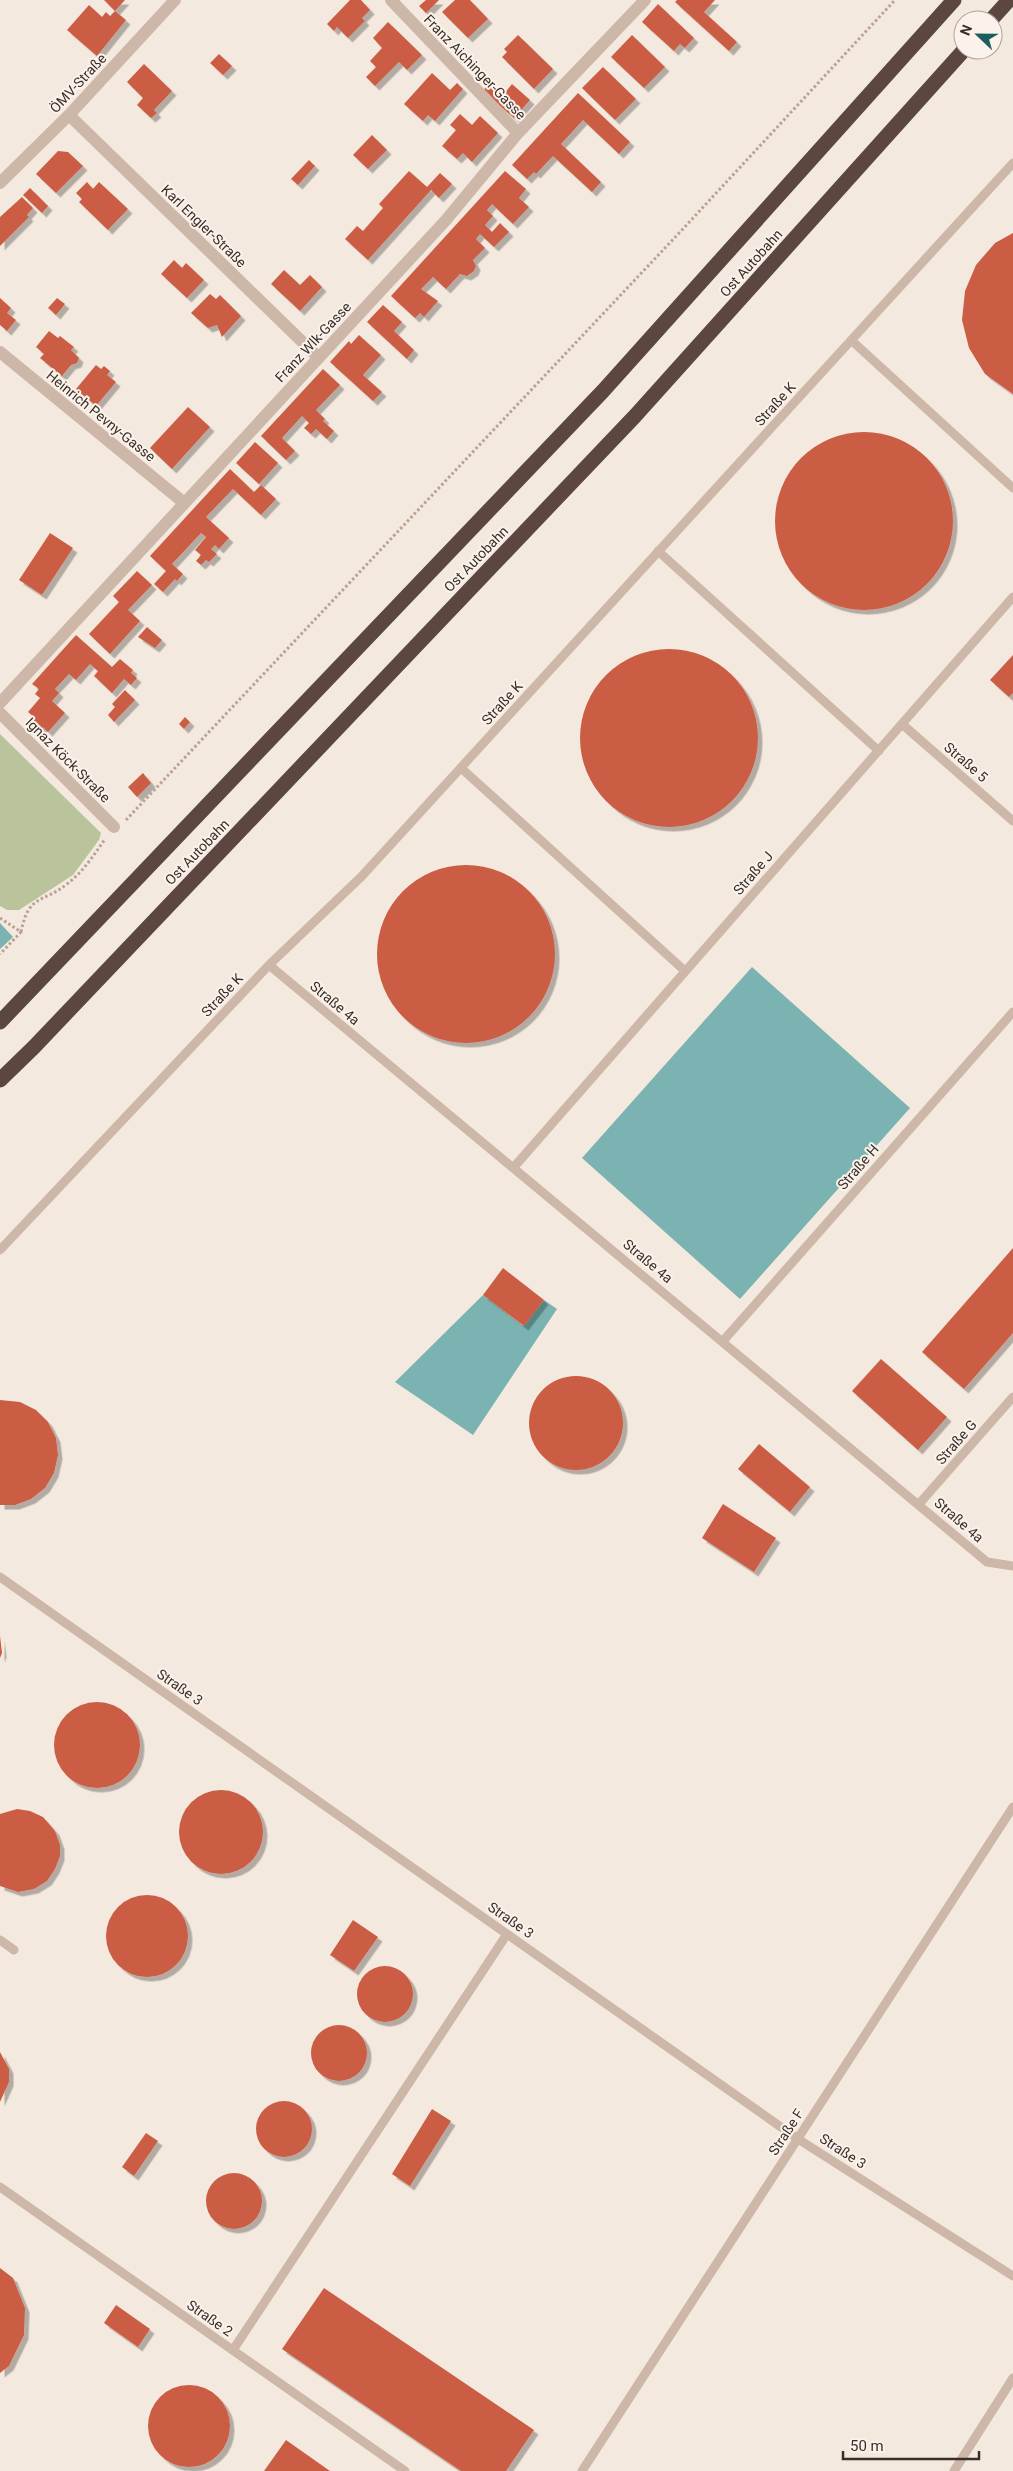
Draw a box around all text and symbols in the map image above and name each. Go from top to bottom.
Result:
north arrow [953,10,1003,60]
street label: Franz Aichinger-Gasse [421,11,529,123]
text: N [957,23,975,38]
street label: ÖMV-Straße [47,50,109,116]
street label: Karl Engler-Straße [158,181,250,271]
street label: Ost Autobahn [717,226,785,300]
street label: Franz Wlk-Gasse [272,299,354,385]
street label: Heinrich Pevny-Gasse [43,367,159,465]
street label: Straße K [751,379,799,429]
street label: Ost Autobahn [441,523,511,595]
street label: Straße K [478,678,526,728]
street label: Ignaz Köck-Straße [22,714,114,806]
street label: Straße 5 [941,739,991,785]
street label: Ost Autobahn [162,816,232,888]
street label: Straße J [730,848,776,898]
street label: Straße K [198,970,246,1020]
street label: Straße 4a [307,978,363,1028]
street label: Straße H [834,1141,882,1193]
street label: Straße 4a [620,1236,676,1286]
street label: Straße G [932,1416,980,1468]
street label: Straße 4a [931,1494,987,1546]
street label: Straße 3 [154,1666,206,1708]
street label: Straße 3 [485,1899,537,1941]
street label: Straße F [765,2106,807,2158]
street label: Straße 3 [817,2130,869,2172]
street label: Straße 2 [184,2297,236,2340]
scale bar [843,2428,979,2460]
text: 50 m [850,2437,884,2455]

